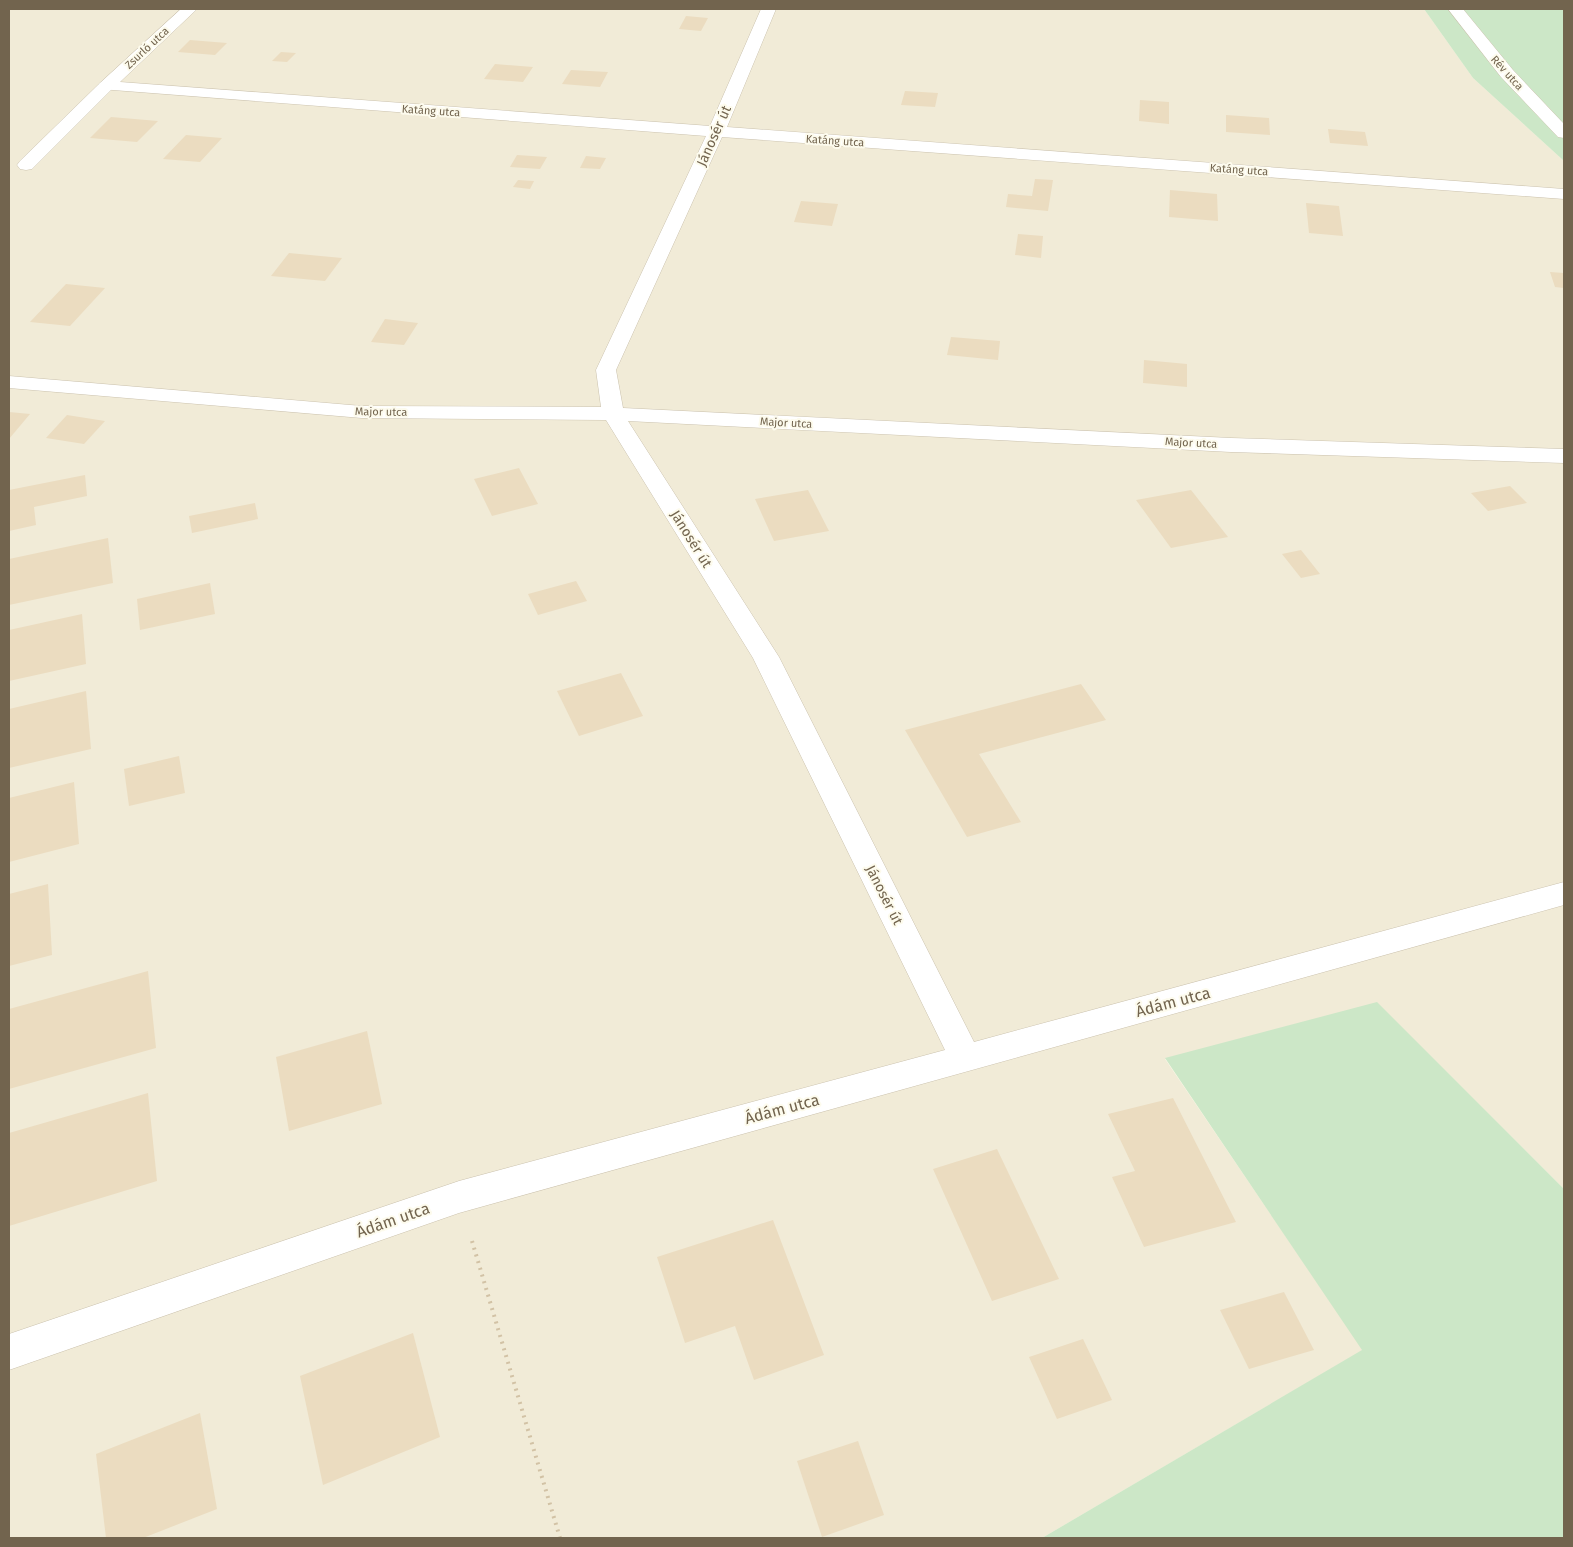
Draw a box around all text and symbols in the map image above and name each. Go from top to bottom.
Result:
street label: Zsurló utca [122,24,172,72]
street label: Rév utca [1488,53,1526,93]
street label: Katáng utca [401,102,461,120]
street label: Jánosér út [693,102,735,169]
street label: Katáng utca [805,132,865,150]
street label: Katáng utca [1209,161,1269,179]
street label: Major utca [355,405,407,419]
street label: Major utca [759,415,813,431]
street label: Major utca [1164,435,1218,451]
street label: Jánosér út [667,507,716,572]
street label: Jánosér út [862,862,907,929]
street label: Ádám utca [1133,982,1212,1021]
street label: Ádám utca [742,1089,821,1128]
street label: Ádám utca [353,1198,432,1241]

